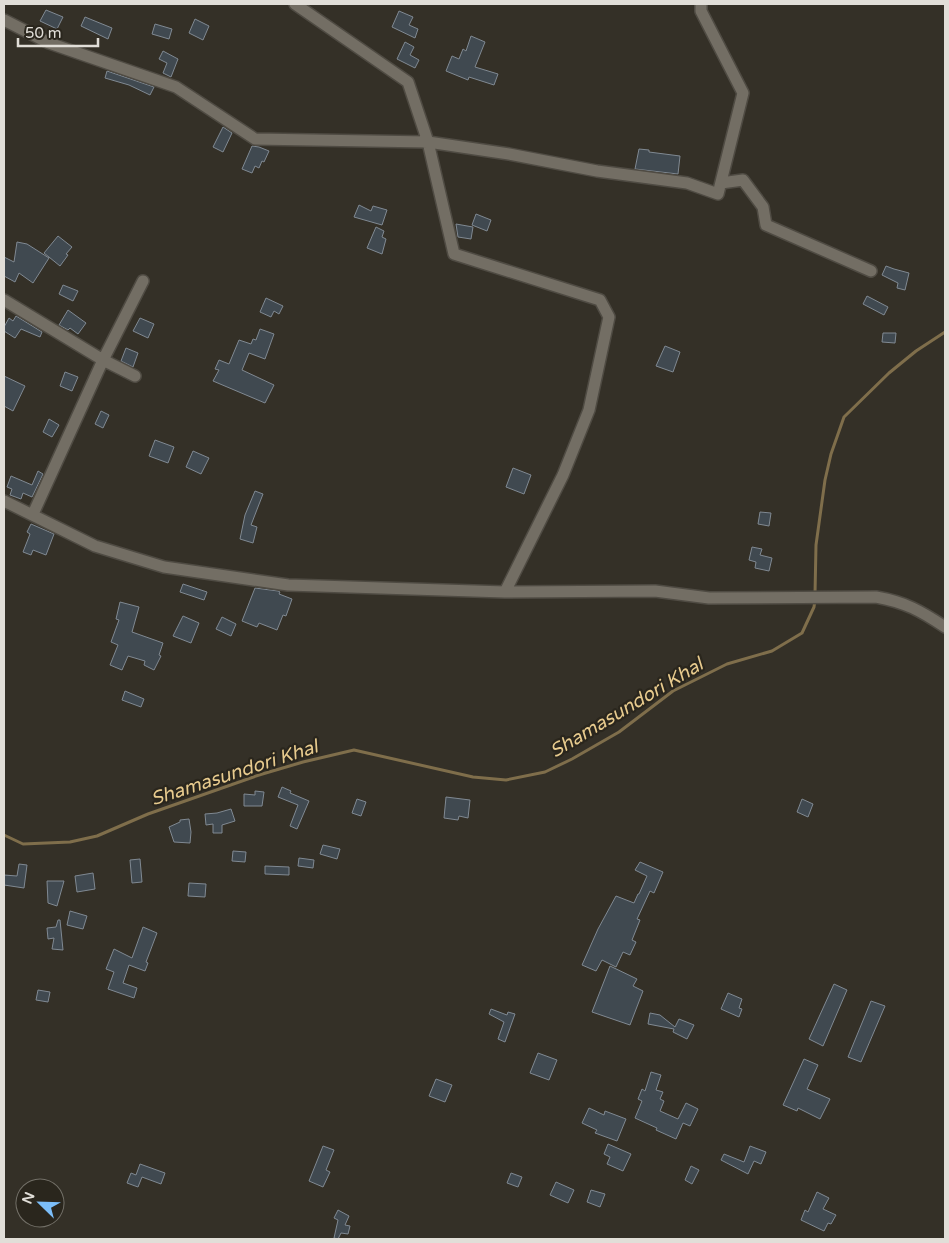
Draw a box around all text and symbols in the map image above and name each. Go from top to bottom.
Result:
scale bar [18,15,98,47]
text: 50 m [25,24,62,42]
water label: Shamasundori Khal [546,652,709,762]
water label: Shamasundori Khal [148,735,323,810]
north arrow [15,1178,65,1228]
text: N [18,1190,39,1207]

